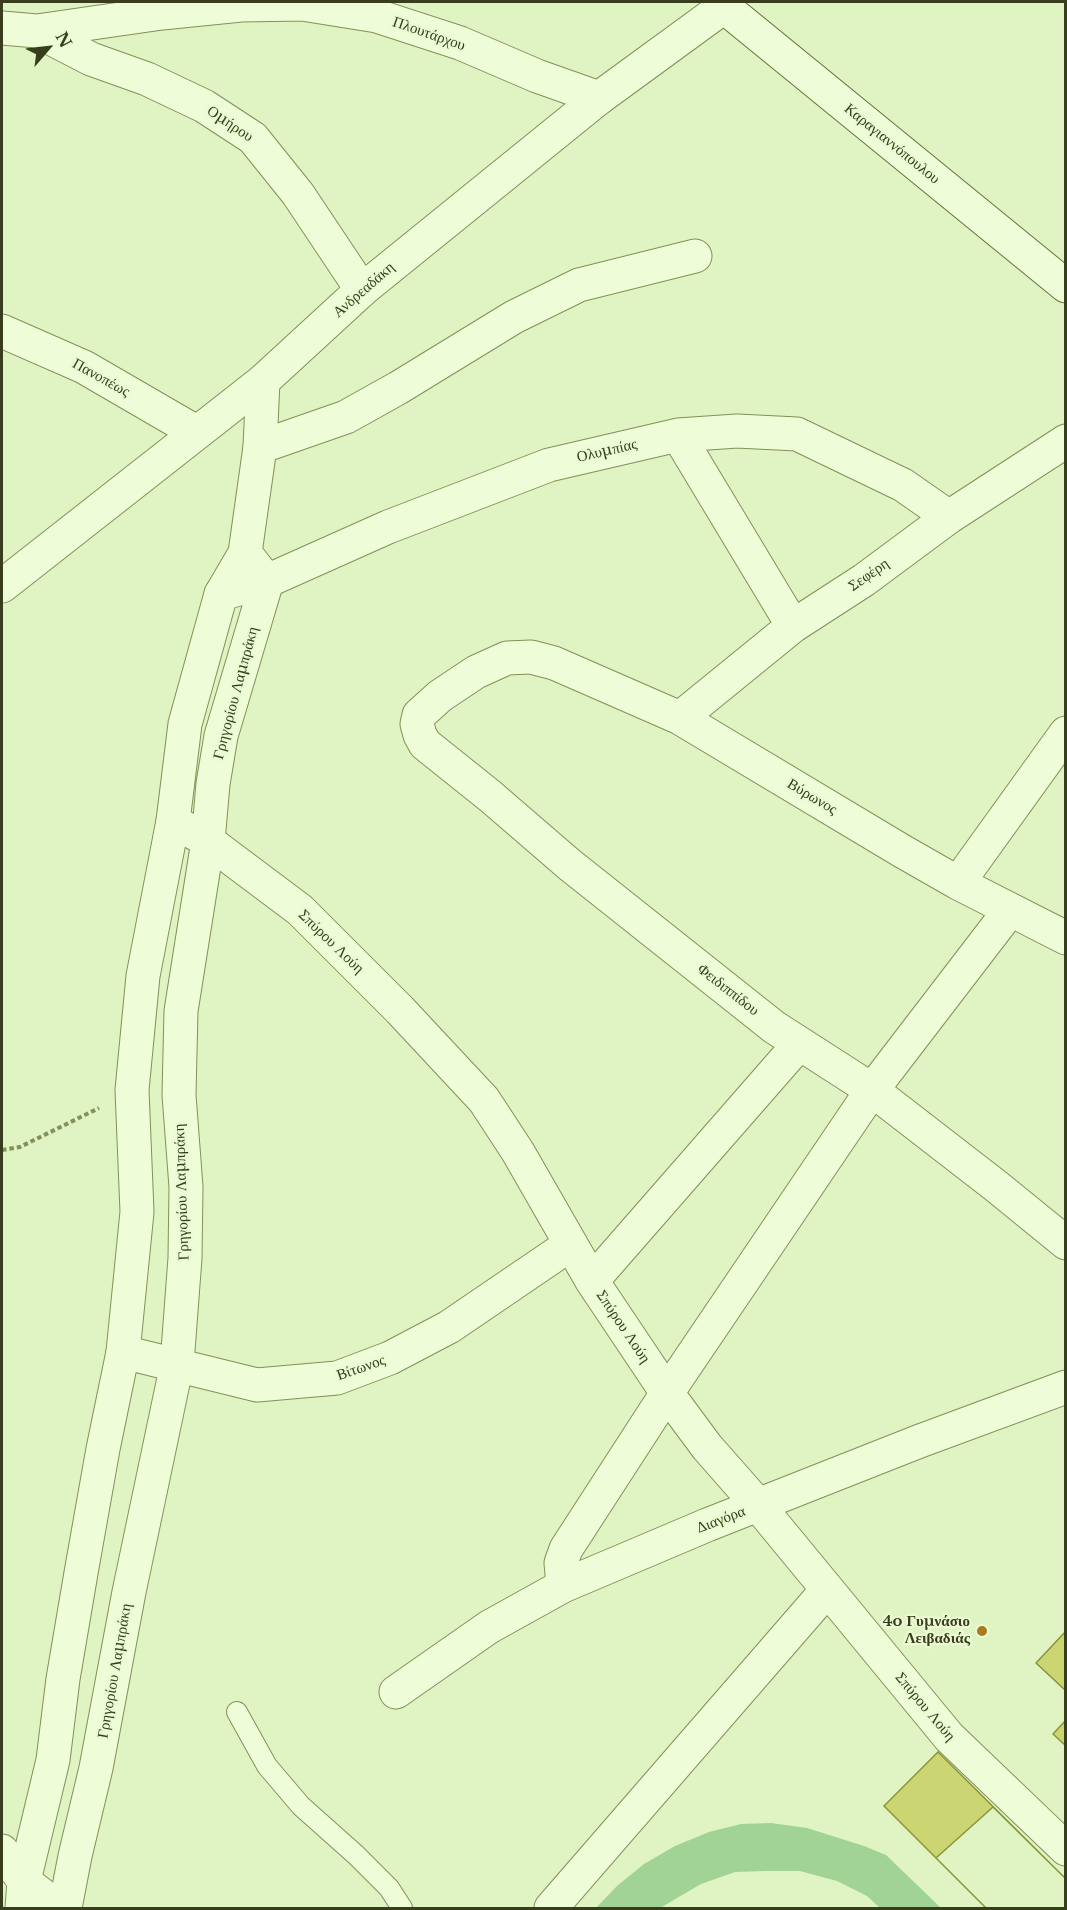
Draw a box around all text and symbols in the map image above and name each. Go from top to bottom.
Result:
street label: Πλουτάρχου [390,13,468,55]
north arrow [18,18,78,78]
text: N [52,28,76,51]
street label: Καραγιαννόπουλου [841,100,943,188]
street label: Ομήρου [203,102,257,146]
street label: Ανδρεαδάκη [330,258,398,322]
street label: Πανοπέως [69,355,133,401]
street label: Ολυμπίας [575,435,639,467]
street label: Σεφέρη [845,555,893,595]
street label: Γρηγορίου Λαμπράκη [210,625,262,761]
street label: Βύρωνος [784,775,840,819]
street label: Σπύρου Λούη [295,906,367,978]
street label: Φειδιππίδου [693,960,763,1020]
street label: Γρηγορίου Λαμπράκη [171,1123,193,1261]
street label: Σπύρου Λούη [592,1287,654,1367]
street label: Βίτωνος [334,1351,388,1385]
street label: Διαγόρα [694,1502,748,1538]
street label: Γρηγορίου Λαμπράκη [94,1602,136,1740]
place label: 4o Γυμνάσιο Λειβαδιάς [883,1613,970,1648]
marker: 4o Γυμνάσιο Λειβαδιάς [975,1624,989,1638]
street label: Σπύρου Λούη [891,1669,959,1745]

